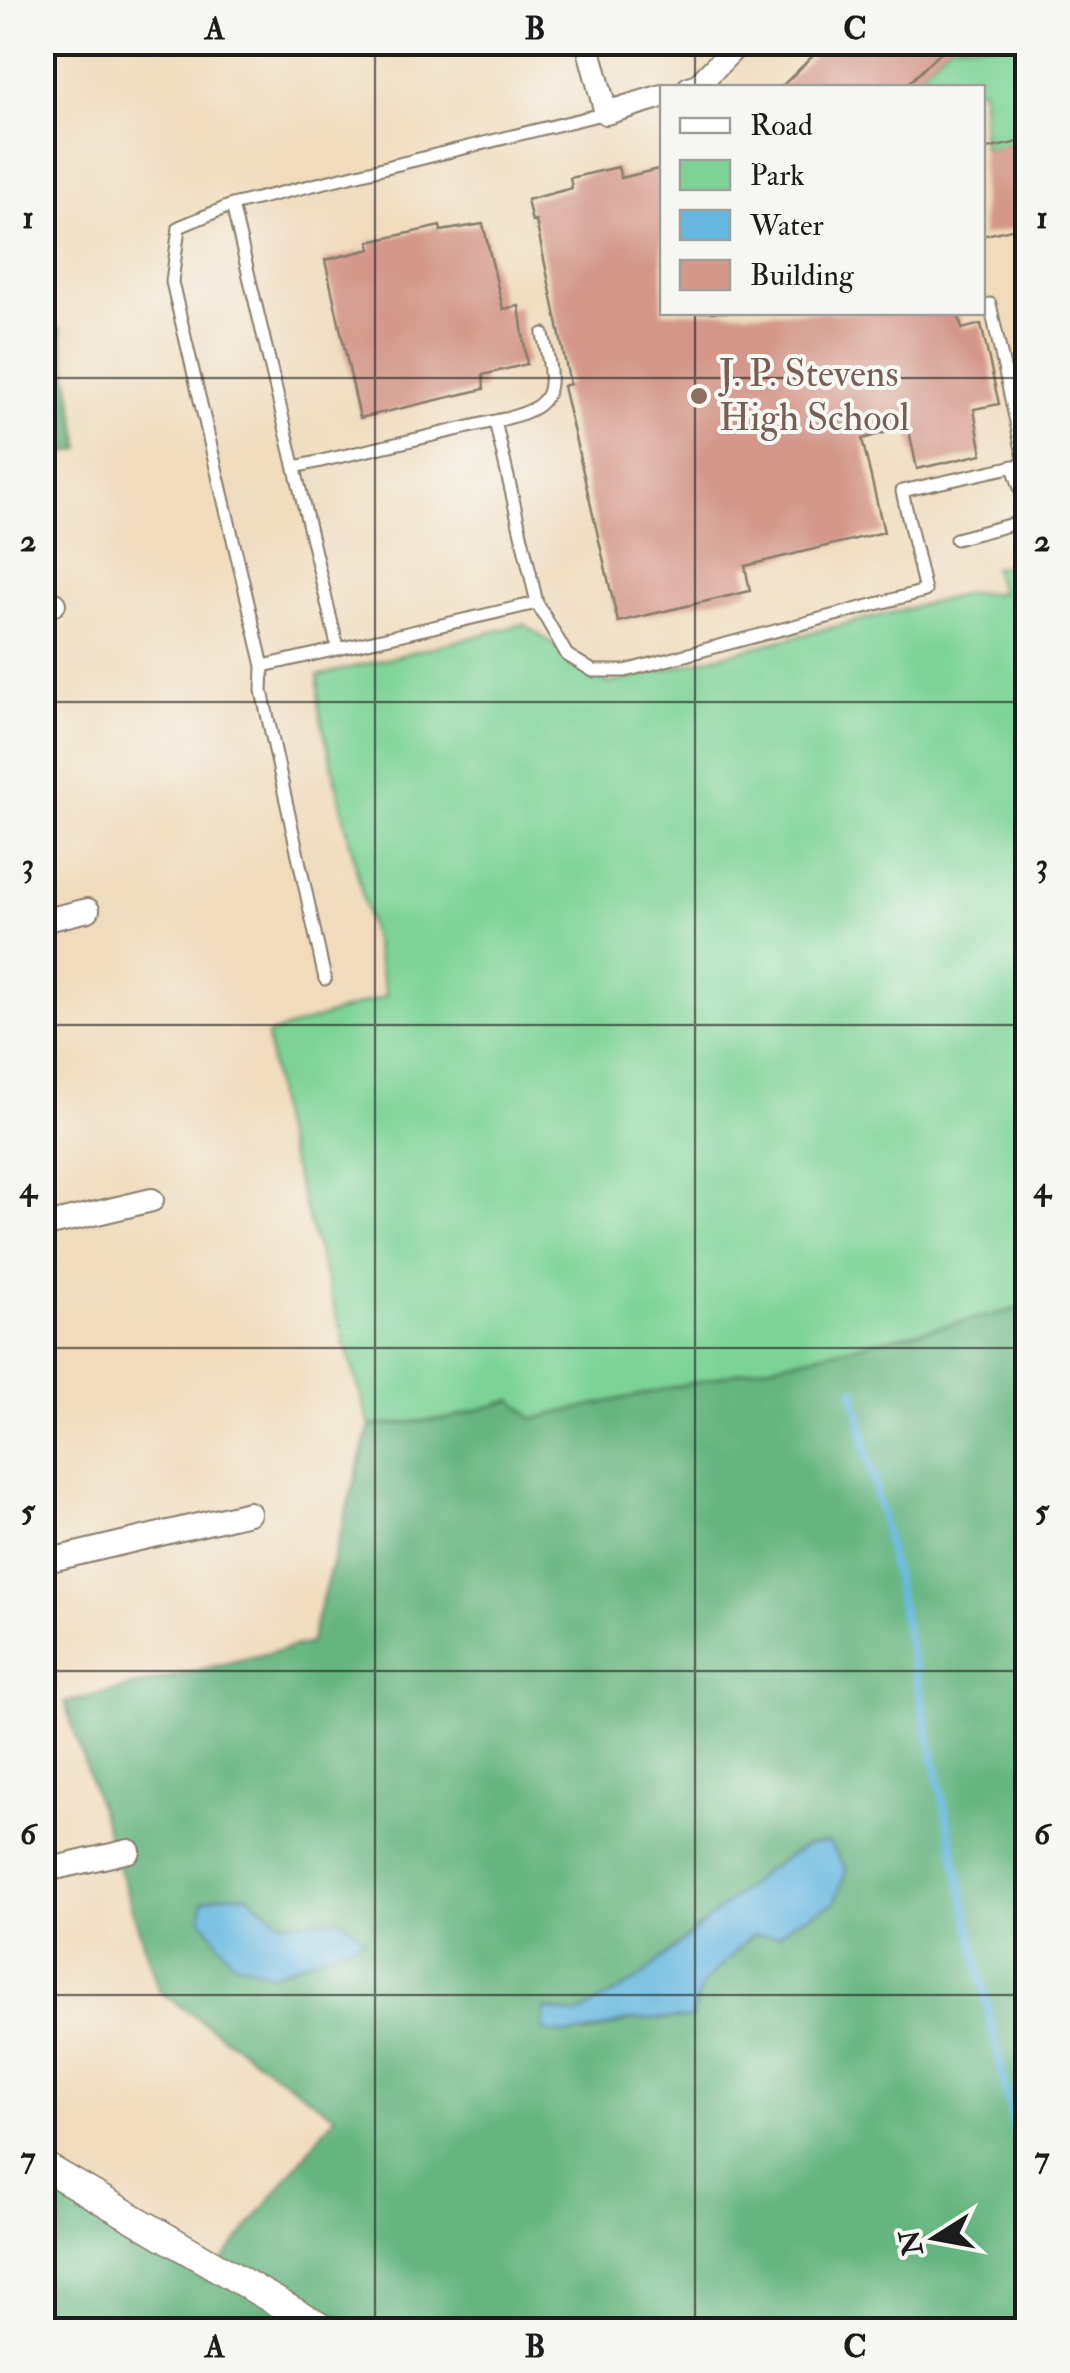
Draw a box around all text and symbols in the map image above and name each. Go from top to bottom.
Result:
text: A [203,9,226,49]
text: B [525,9,545,49]
text: C [843,9,867,49]
legend [660,85,985,315]
text: Road [750,107,813,144]
text: Park [750,157,805,194]
text: 1 [22,198,34,238]
text: 1 [1036,198,1048,238]
text: Water [749,207,824,244]
text: Building [750,257,855,294]
place label: J. P. Stevens High School [718,350,910,442]
marker: J. P. Stevens High School [688,385,710,407]
text: 2 [20,521,36,561]
text: 2 [1034,521,1050,561]
text: 3 [22,845,34,885]
text: 3 [1036,845,1048,885]
text: 4 [18,1168,38,1208]
text: 4 [1032,1168,1052,1208]
text: 5 [21,1491,36,1531]
text: 5 [1035,1491,1050,1531]
text: 6 [20,1814,39,1854]
text: 6 [1034,1814,1053,1854]
text: 7 [21,2138,36,2178]
text: 7 [1035,2138,1050,2178]
north arrow [885,2188,985,2288]
text: N [892,2226,932,2259]
text: A [203,2327,226,2367]
text: B [525,2327,545,2367]
text: C [843,2327,867,2367]

